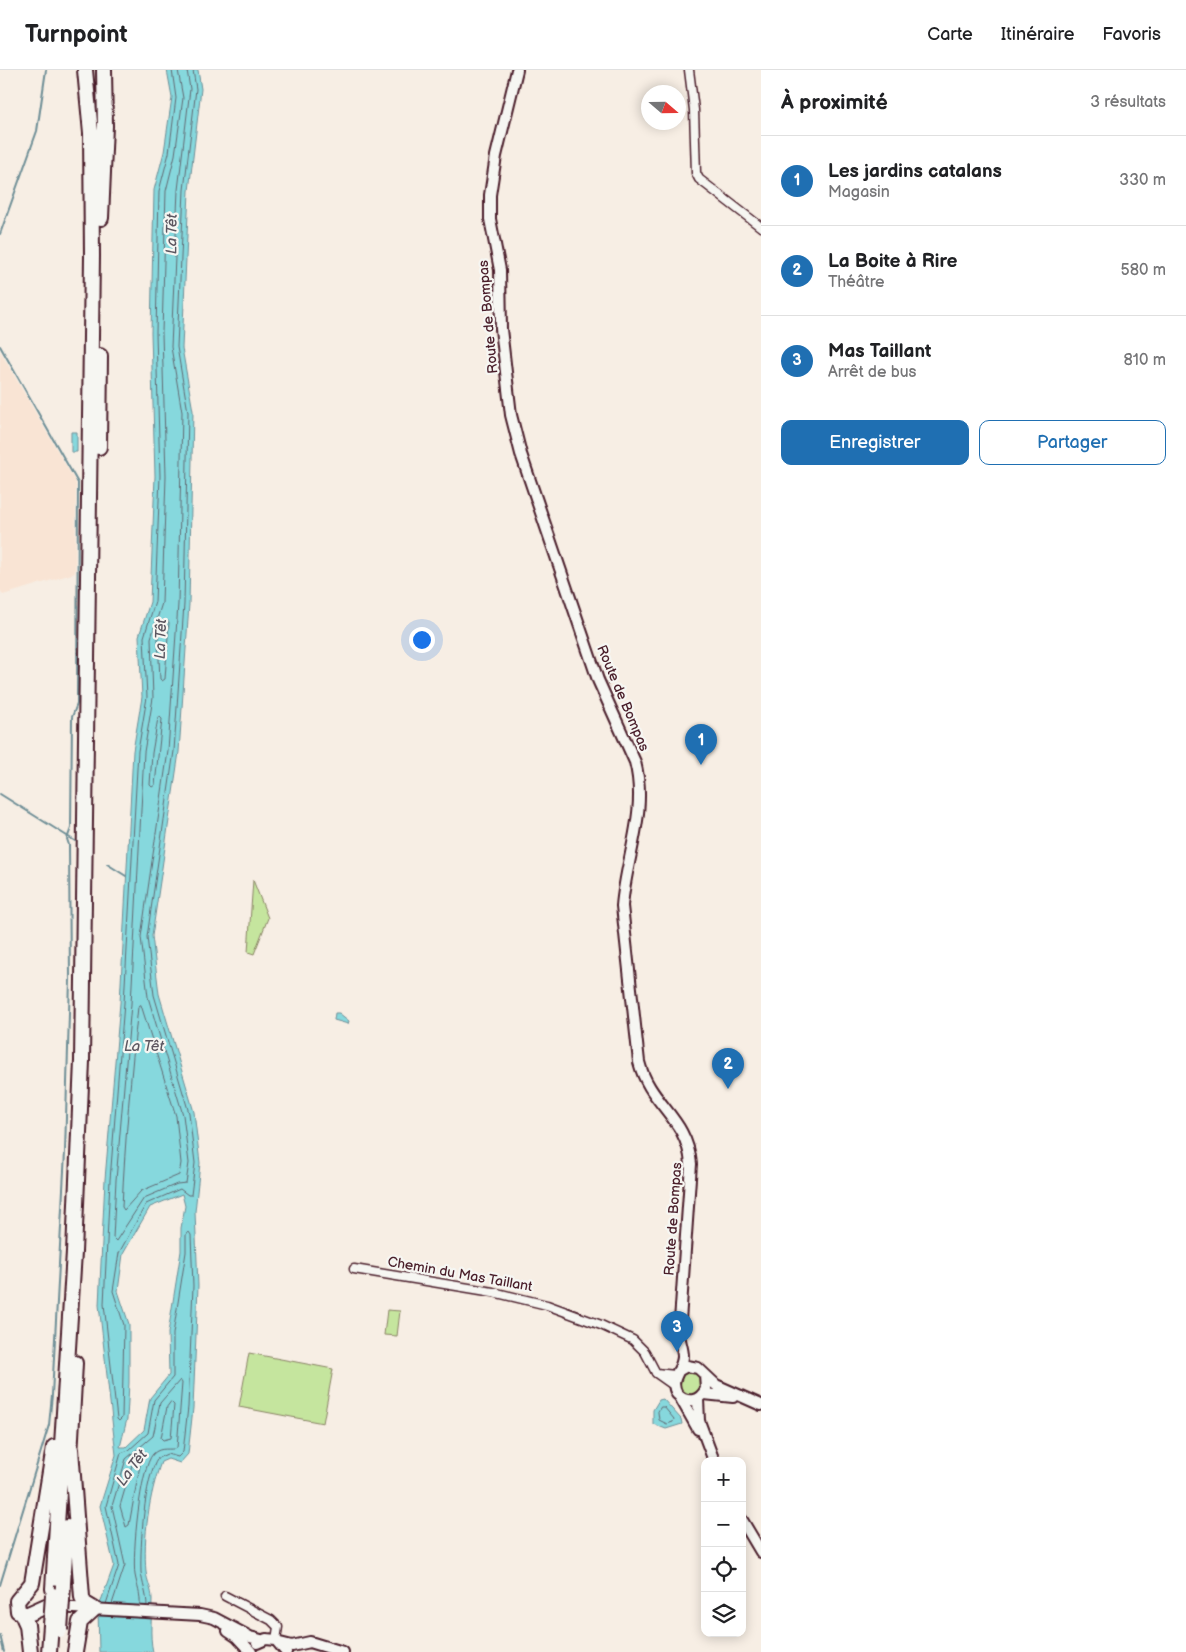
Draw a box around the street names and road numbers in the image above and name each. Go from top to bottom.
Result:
street label: Route de Bompas [475,260,501,374]
street label: Route de Bompas [593,642,653,754]
street label: Route de Bompas [661,1162,685,1276]
street label: Chemin du Mas Taillant [386,1253,534,1295]

